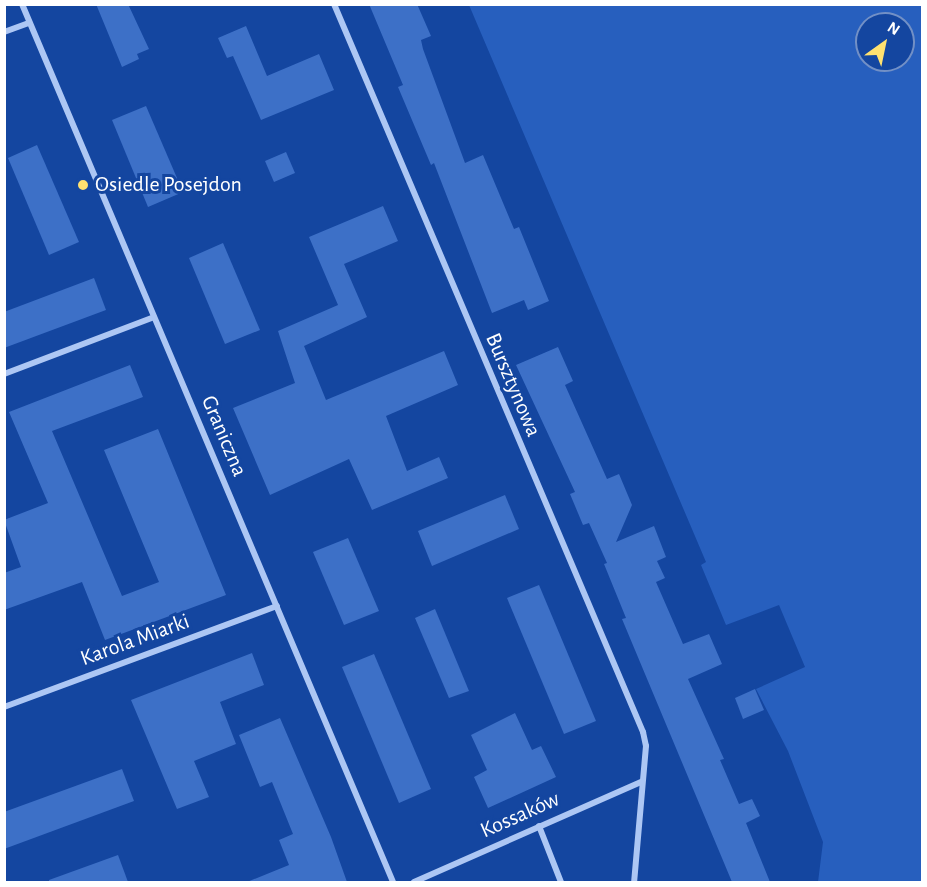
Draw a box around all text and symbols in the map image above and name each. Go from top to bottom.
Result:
north arrow [855,12,915,72]
text: N [885,19,903,38]
place label: Osiedle Posejdon [95,172,242,198]
marker: Osiedle Posejdon [76,178,90,192]
street label: Bursztynowa [479,329,547,441]
street label: Graniczna [195,392,253,480]
street label: Karola Miarki [77,608,193,672]
street label: Kossaków [476,786,564,844]

